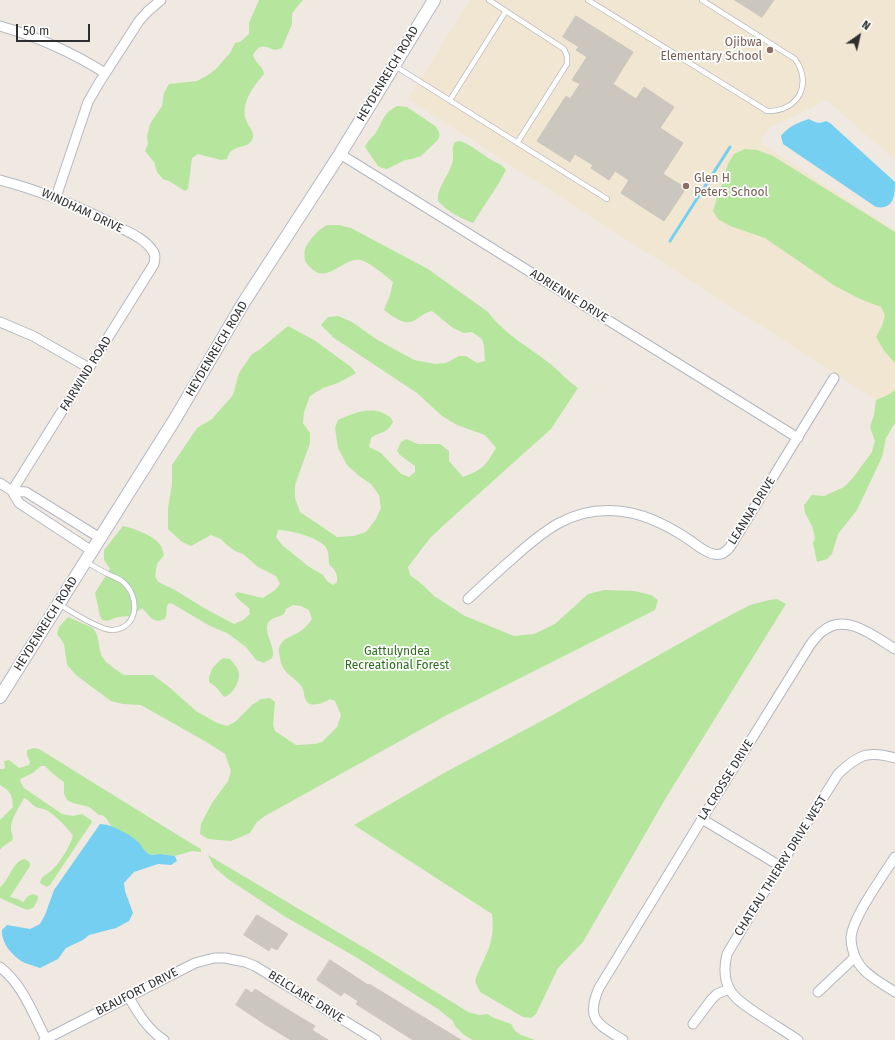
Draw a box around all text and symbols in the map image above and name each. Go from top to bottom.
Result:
scale bar [18,16,92,42]
north arrow [839,16,879,56]
text: N [859,18,873,33]
text: 50 m [23,24,49,38]
street label: HEYDENREICH ROAD [354,24,422,124]
place label: Ojibwa Elementary School [660,36,762,64]
marker: Ojibwa Elementary School [765,45,775,55]
place label: Glen H Peters School [694,172,768,200]
marker: Glen H Peters School [681,181,691,191]
street label: WINDHAM DRIVE [39,186,125,236]
street label: ADRIENNE DRIVE [527,266,611,326]
street label: HEYDENREICH ROAD [183,299,251,399]
street label: FAIRWIND ROAD [57,334,115,414]
street label: LEANNA DRIVE [725,474,779,548]
street label: HEYDENREICH ROAD [11,574,81,674]
park label: Gattulyndea Recreational Forest [345,645,449,673]
street label: LA CROSSE DRIVE [695,737,757,823]
street label: CHATEAU THIERRY DRIVE WEST [732,793,830,939]
street label: BEAUFORT DRIVE [93,965,181,1019]
street label: BELCLARE DRIVE [265,968,347,1026]

